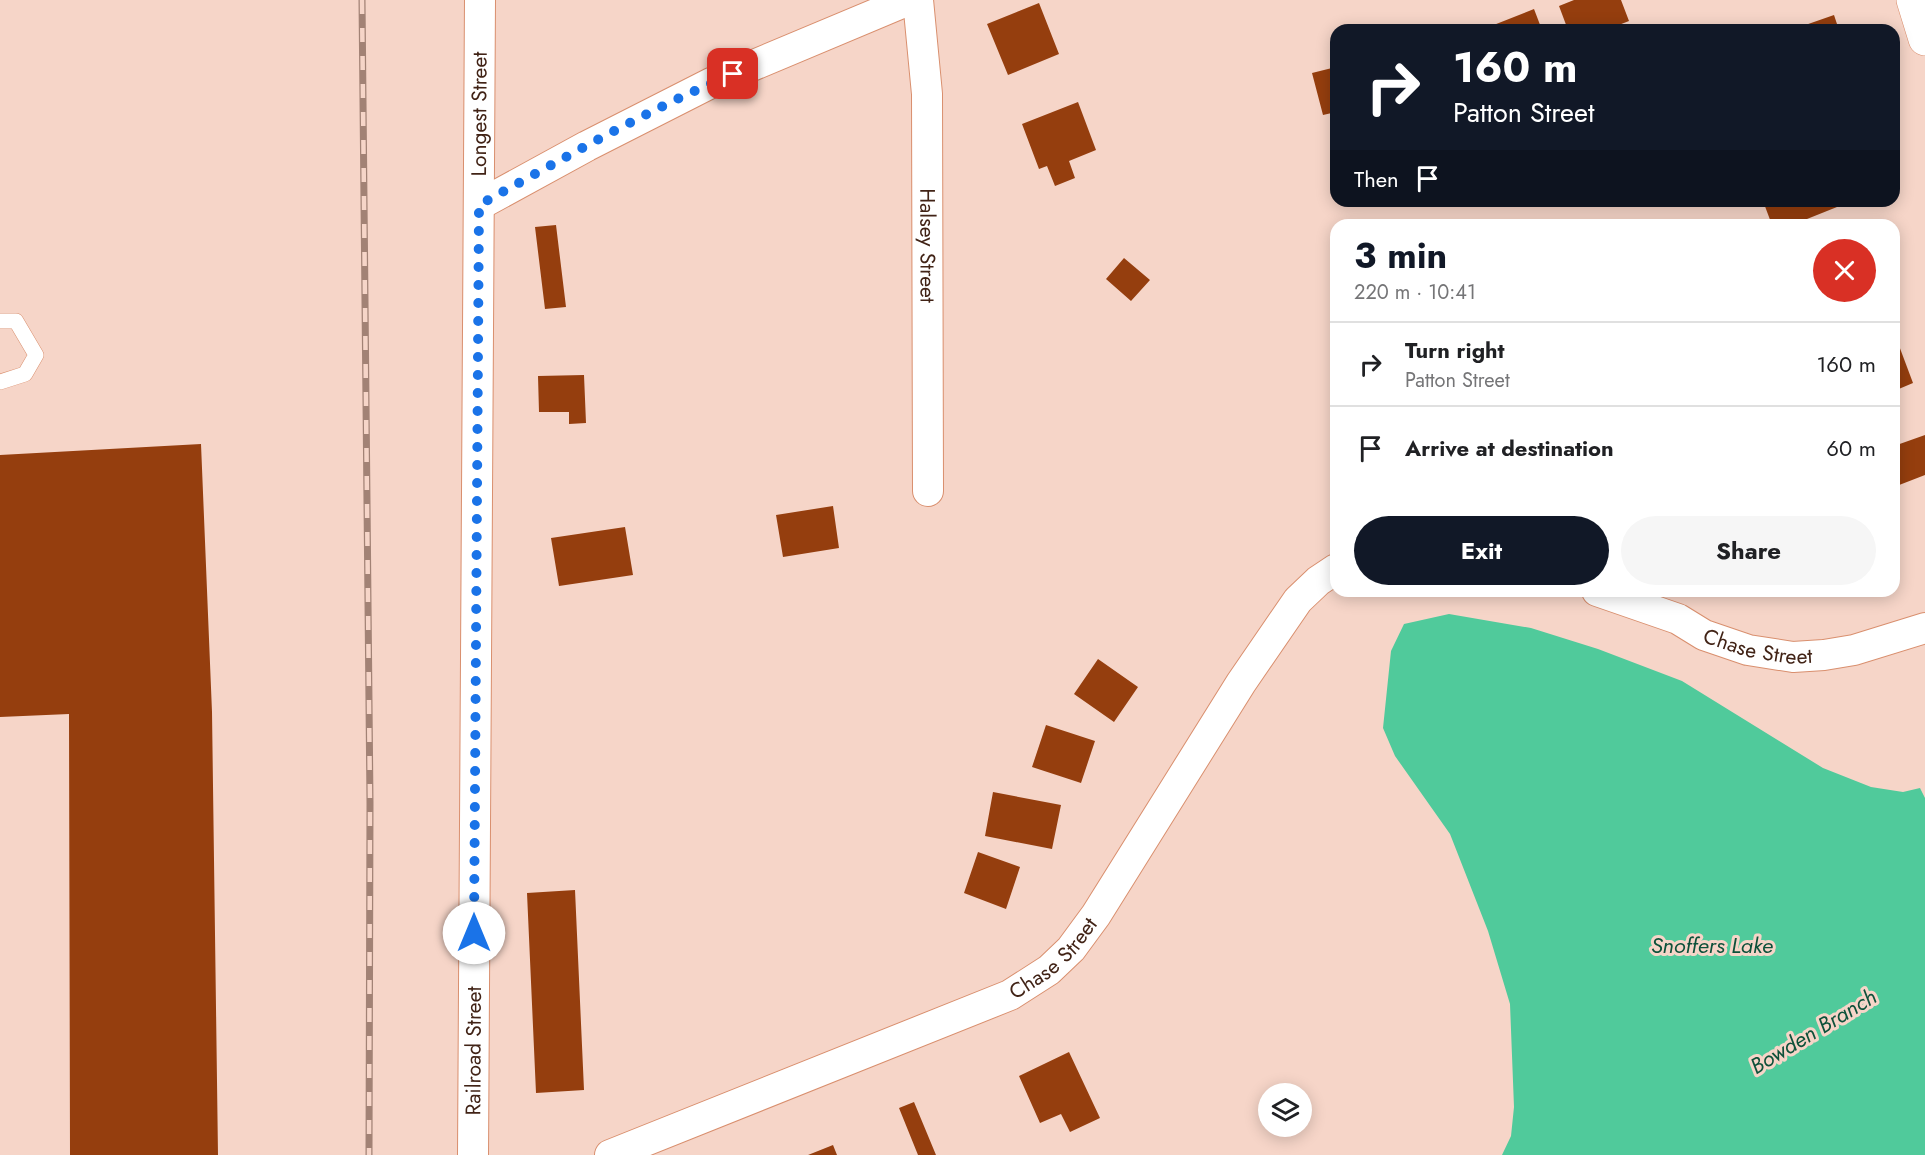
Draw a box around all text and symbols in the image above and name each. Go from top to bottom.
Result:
text: 160 m [1453,37,1577,98]
pin [707,48,758,99]
icon: right [1354,48,1432,126]
street label: Longest Street [464,52,495,176]
icon: arrive [716,57,749,90]
text: Patton Street [1453,93,1594,132]
icon: arrive [1411,162,1444,195]
text: Then [1354,163,1399,195]
street label: Halsey Street [912,188,943,303]
text: 3 min [1354,229,1447,281]
button: close [1813,239,1876,302]
text: 220 m · 10:41 [1354,278,1476,307]
text: Turn right [1405,334,1505,366]
icon: right [1354,348,1387,381]
text: 160 m [1816,348,1876,380]
text: Patton Street [1405,366,1510,395]
icon: arrive [1354,432,1387,465]
text: Arrive at destination [1405,432,1614,464]
text: 60 m [1826,432,1876,464]
button: Exit [1354,516,1609,585]
button: Share [1621,516,1876,585]
street label: Chase Street [1699,621,1813,672]
position arrow [442,901,506,965]
street label: Chase Street [1003,911,1104,1007]
water label: Snoffers Lake [1651,929,1773,961]
water label: Bowden Branch [1744,981,1882,1081]
street label: Railroad Street [458,986,489,1116]
map controls [1258,1083,1312,1137]
button: layers [1258,1083,1312,1137]

